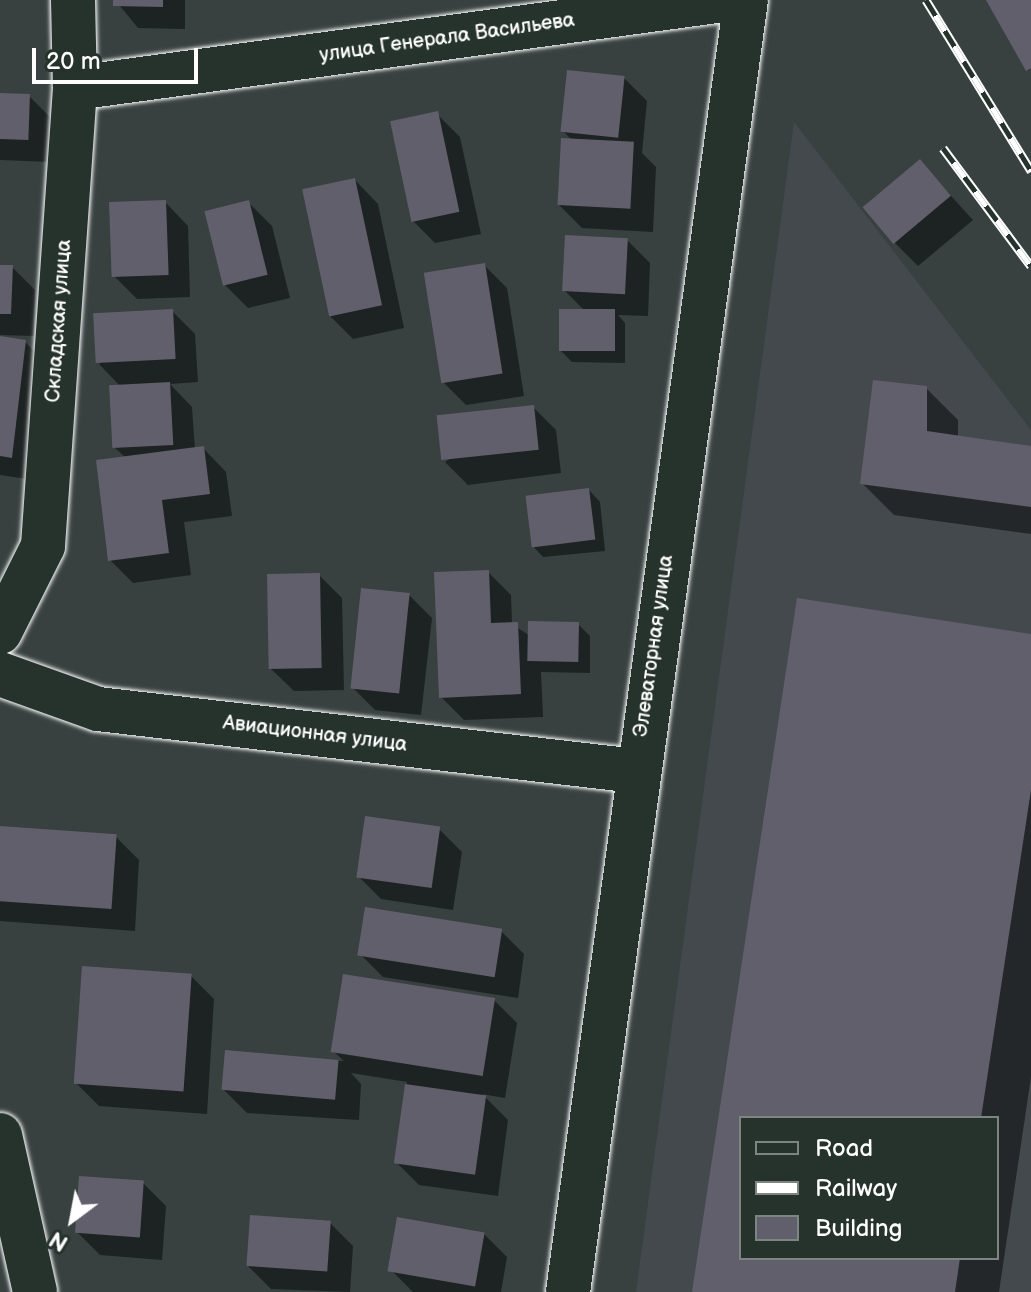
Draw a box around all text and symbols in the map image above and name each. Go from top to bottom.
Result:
street label: улица Генерала Васильева [318,8,576,68]
scale bar [36,32,202,82]
text: 20 m [46,47,101,76]
street label: Складская улица [41,239,77,403]
street label: Элеваторная улица [629,553,679,739]
street label: Авиационная улица [222,711,408,757]
legend [739,1116,999,1260]
text: Road [815,1134,873,1163]
text: Railway [815,1174,897,1203]
north arrow [32,1180,112,1260]
text: Building [815,1214,902,1243]
text: N [45,1225,73,1257]

